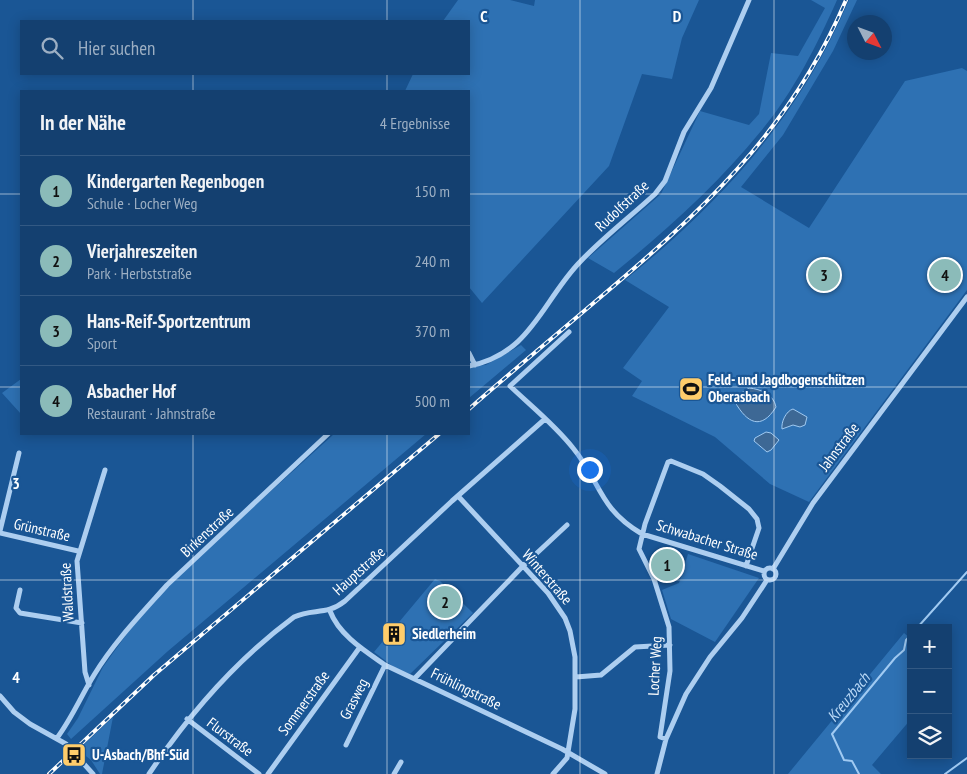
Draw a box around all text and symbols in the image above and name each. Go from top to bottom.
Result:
text: C [480,6,488,26]
text: D [673,6,682,26]
north arrow [847,15,892,60]
search box [20,20,470,75]
icon: search [38,34,66,62]
text: Hier suchen [78,36,155,60]
text: In der Nähe [40,109,126,136]
text: 4 Ergebnisse [380,113,450,133]
text: Kindergarten Regenbogen [87,169,264,193]
street label: Rudolfstraße [591,176,653,235]
text: 1 [52,181,60,201]
text: 150 m [415,181,450,201]
text: Schule · Locher Weg [87,193,197,213]
text: Vierjahreszeiten [87,239,197,263]
text: 2 [52,251,60,271]
text: 240 m [415,251,450,271]
pin: 3 [808,256,840,294]
pin: 4 [929,256,961,294]
text: Park · Herbststraße [87,263,192,283]
text: Hans-Reif-Sportzentrum [87,309,251,333]
text: 3 [52,321,60,341]
text: 370 m [415,321,450,341]
text: Sport [87,333,117,353]
place label: Feld- und Jagdbogenschützen Oberasbach [708,370,865,406]
sports icon: Feld- und Jagdbogenschützen Oberasbach [678,376,704,402]
text: Asbacher Hof [87,379,176,403]
text: 4 [52,391,60,411]
text: 500 m [415,391,450,411]
text: Restaurant · Jahnstraße [87,403,216,423]
street label: Jahnstraße [814,419,863,475]
your location [577,457,603,483]
text: 3 [12,473,20,493]
street label: Birkenstraße [176,502,237,561]
street label: Grünstraße [12,514,72,545]
street label: Schwabacher Straße [654,515,760,564]
street label: Hauptstraße [329,542,389,599]
street label: Winterstraße [518,545,577,608]
pin: 1 [651,546,683,584]
street label: Waldstraße [55,562,78,622]
pin: 2 [429,583,461,621]
building icon: Siedlerheim [381,621,407,647]
place label: Siedlerheim [412,624,476,643]
map controls [907,624,952,759]
button: + [907,624,952,669]
street label: Locher Weg [643,636,666,696]
street label: Frühlingstraße [428,663,505,714]
text: 4 [12,667,20,687]
street label: Sommerstraße [274,667,333,739]
water label: Kreuzbach [822,668,874,726]
button: − [907,669,952,714]
street label: Grasweg [335,675,372,723]
street label: Flurstraße [203,713,257,760]
button: layers [907,714,952,759]
bus stop icon: U-Asbach/Bhf-Süd [61,742,87,768]
place label: U-Asbach/Bhf-Süd [92,745,190,764]

